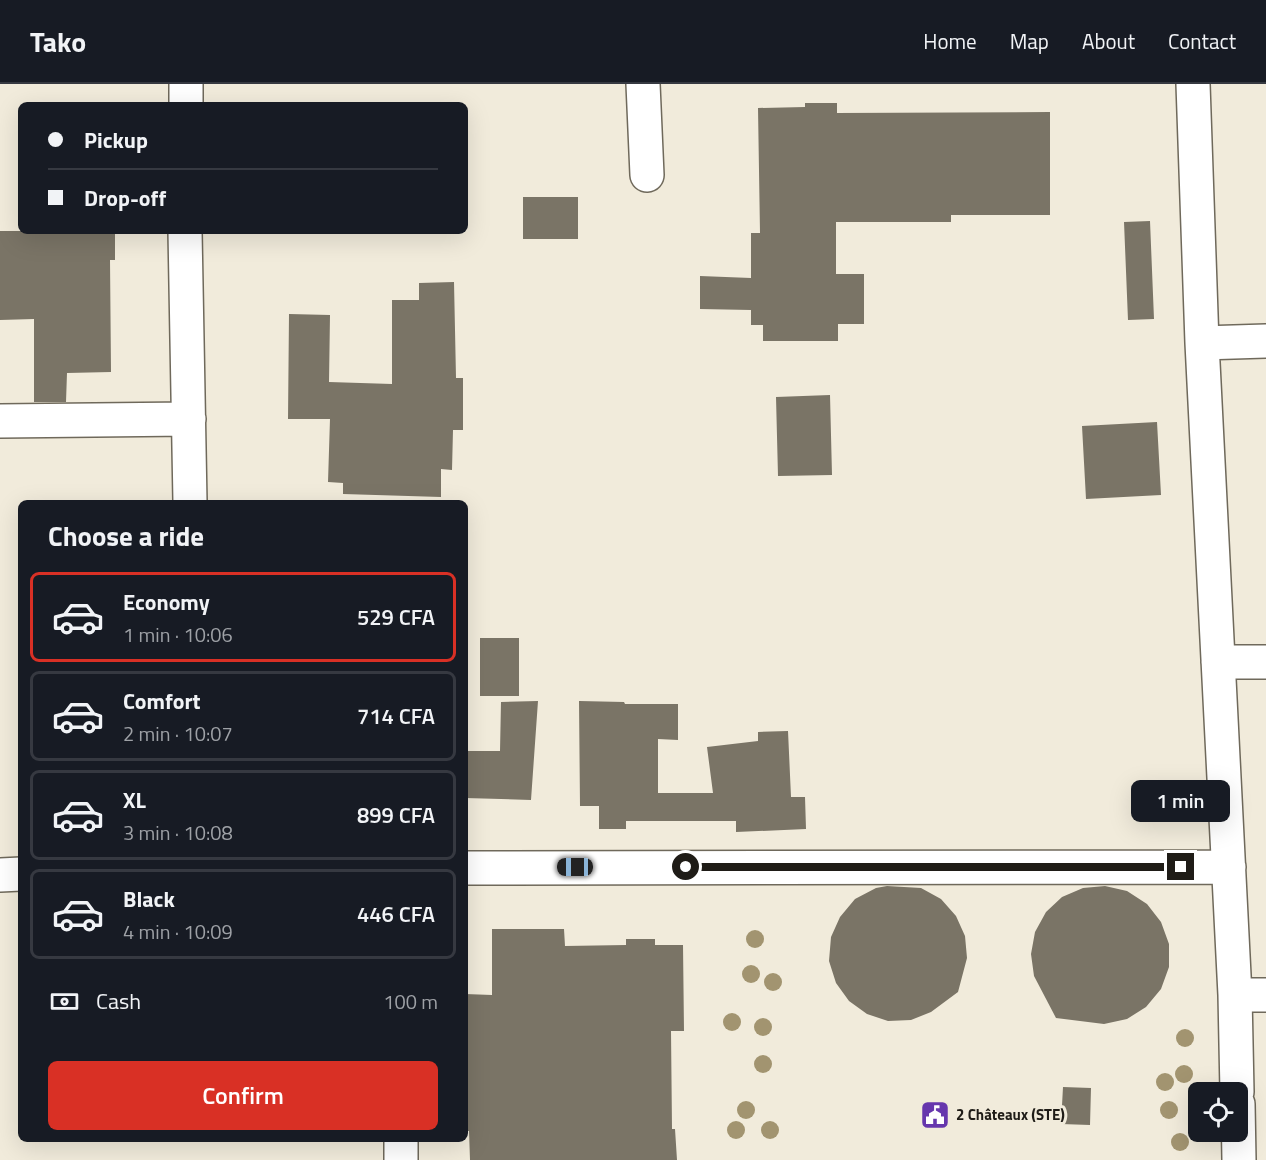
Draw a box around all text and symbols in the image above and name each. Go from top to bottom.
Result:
text: Tako [30,20,86,63]
text: Home [923,25,977,57]
text: Map [1010,25,1049,57]
text: About [1082,25,1135,57]
text: Contact [1168,25,1236,57]
text: Pickup [84,123,148,157]
text: Drop-off [84,181,166,215]
text: Choose a ride [48,515,204,556]
text: Economy [123,585,210,619]
icon: car [51,590,105,644]
text: 529 CFA [357,600,435,634]
text: 1 min · 10:06 [123,619,233,650]
text: Comfort [123,684,201,718]
icon: car [51,689,105,743]
text: 714 CFA [357,699,435,733]
text: 2 min · 10:07 [123,718,233,749]
callout: 1 min [1132,780,1230,822]
text: XL [123,783,146,817]
text: 1 min [1156,785,1205,816]
icon: car [51,788,105,842]
text: 899 CFA [357,798,435,832]
text: 3 min · 10:08 [123,817,233,848]
route start [672,853,699,880]
route end [1167,853,1194,880]
car [557,858,593,876]
text: Black [123,882,175,916]
icon: car [51,887,105,941]
text: 446 CFA [357,897,435,931]
text: 4 min · 10:09 [123,916,233,947]
text: Cash [96,984,141,1018]
icon: cash [48,985,81,1018]
text: 100 m [383,986,438,1017]
button: Confirm [48,1061,438,1130]
map controls [1188,1082,1248,1142]
button: locate [1188,1082,1248,1142]
public building icon: 2 Châteaux (STE) [919,1099,951,1131]
place label: 2 Châteaux (STE) [956,1103,1065,1126]

